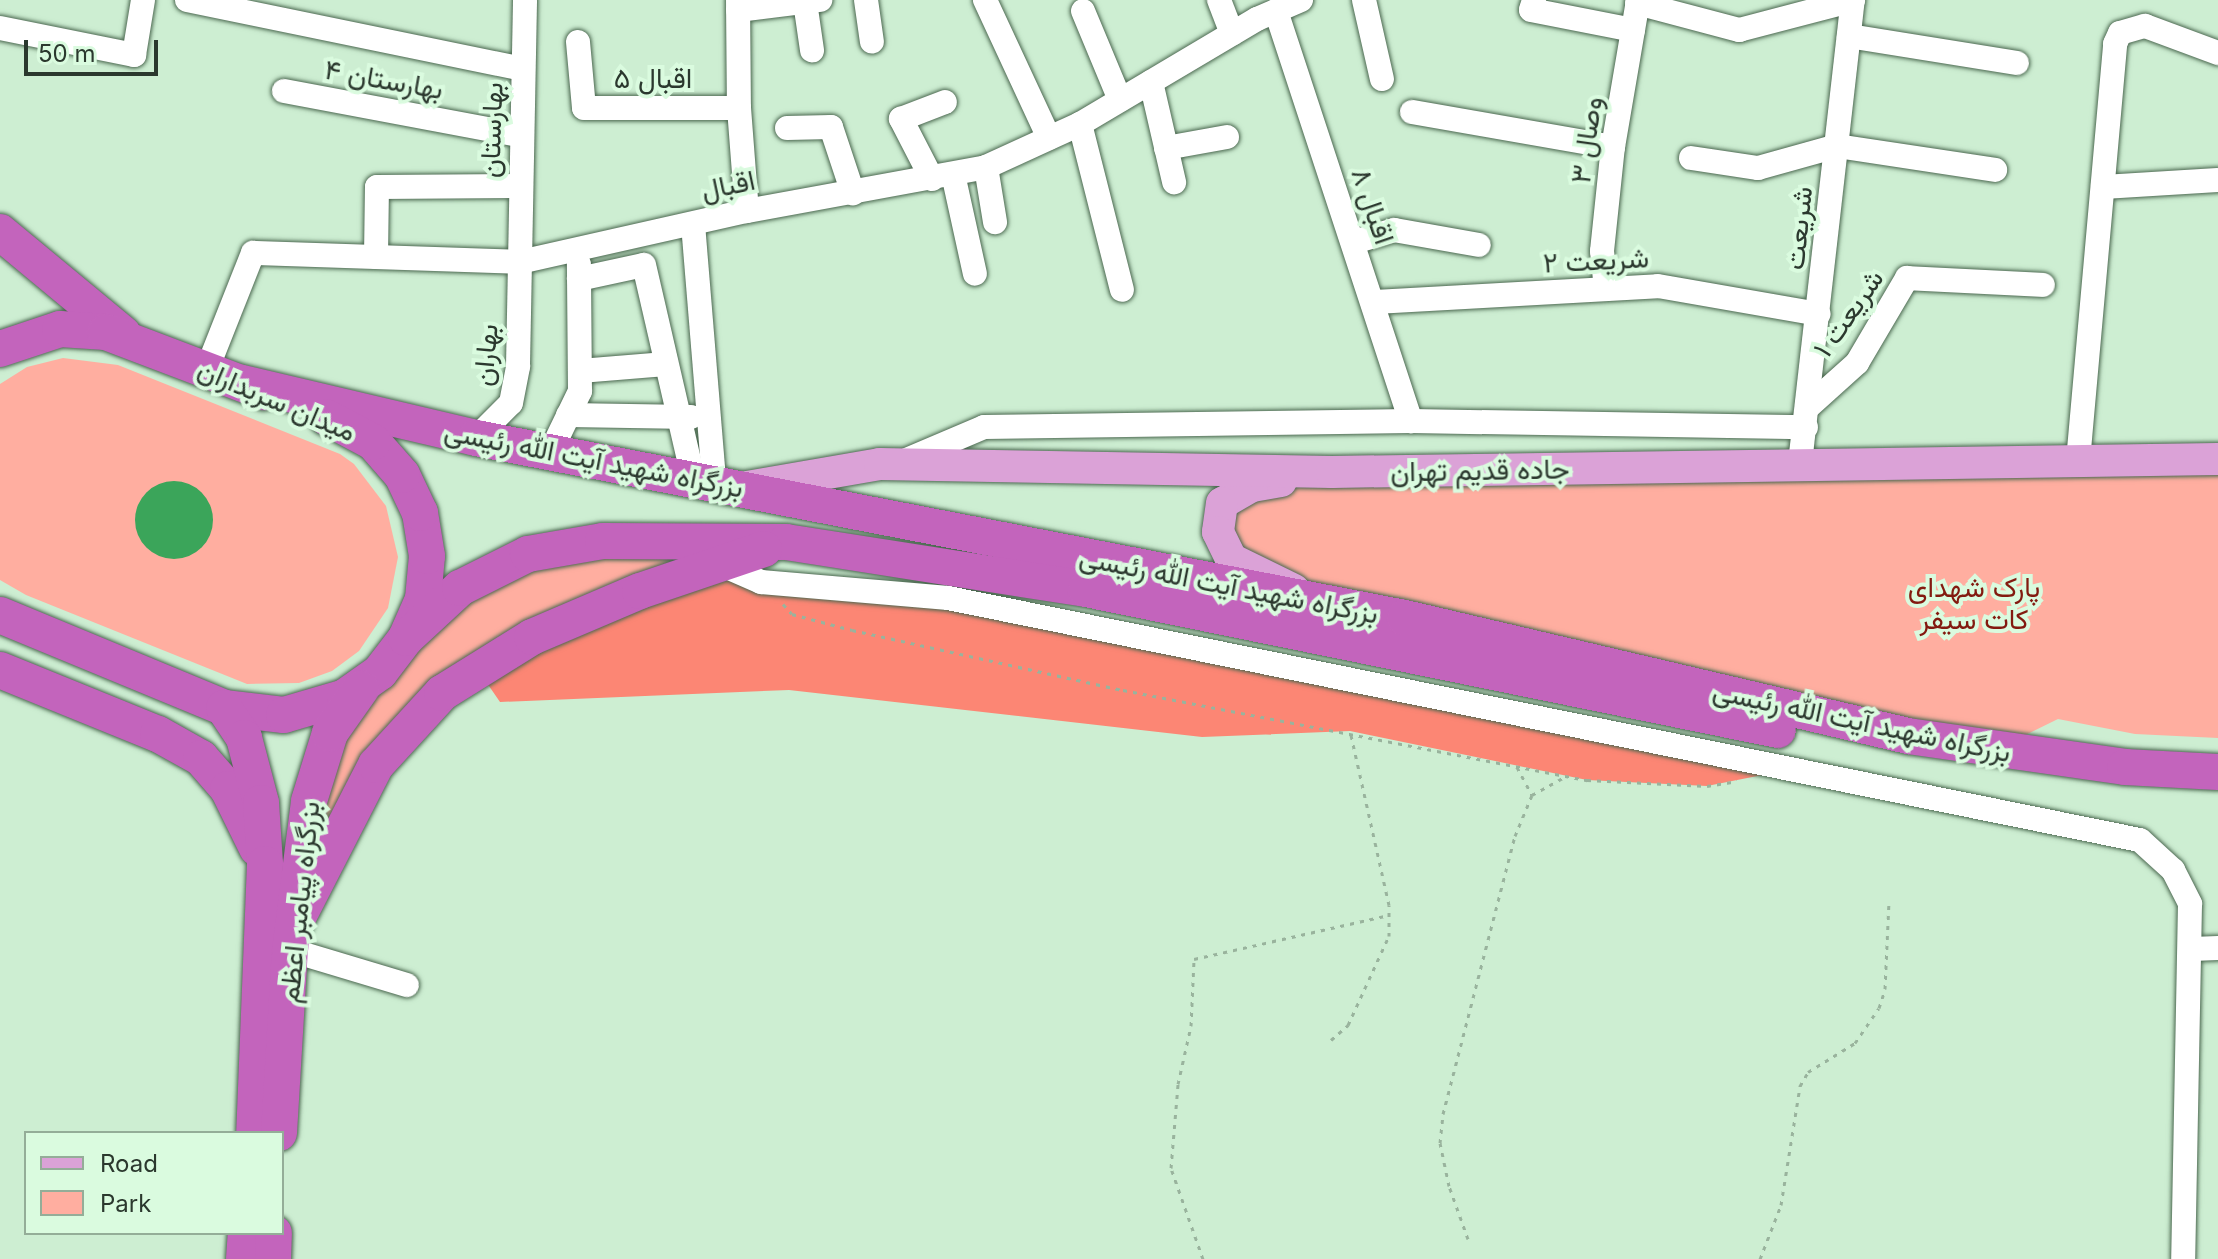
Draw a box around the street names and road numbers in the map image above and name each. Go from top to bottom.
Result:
street label: بهارستان ۴ [322,52,446,106]
street label: اقبال ۵ [614,61,692,95]
street label: بهارستان [473,81,509,179]
street label: وصال ۳ [1563,94,1609,186]
street label: اقبال [698,163,758,207]
street label: اقبال ۸ [1344,163,1402,249]
street label: شریعت [1777,185,1819,271]
street label: شریعت ۲ [1542,240,1650,280]
street label: شریعت ۱ [1806,263,1890,363]
street label: بهاران [466,322,504,388]
street label: میدان سربداران [193,352,361,448]
street label: بزرگراه شهید آیت الله رئیسی [442,414,746,504]
street label: جاده قدیم تهران [1390,452,1570,488]
street label: بزرگراه شهید آیت الله رئیسی [1077,540,1381,630]
street label: بزرگراه شهید آیت الله رئیسی [1710,673,2014,769]
street label: بزرگراه پیامبر اعظم [272,799,326,1005]

